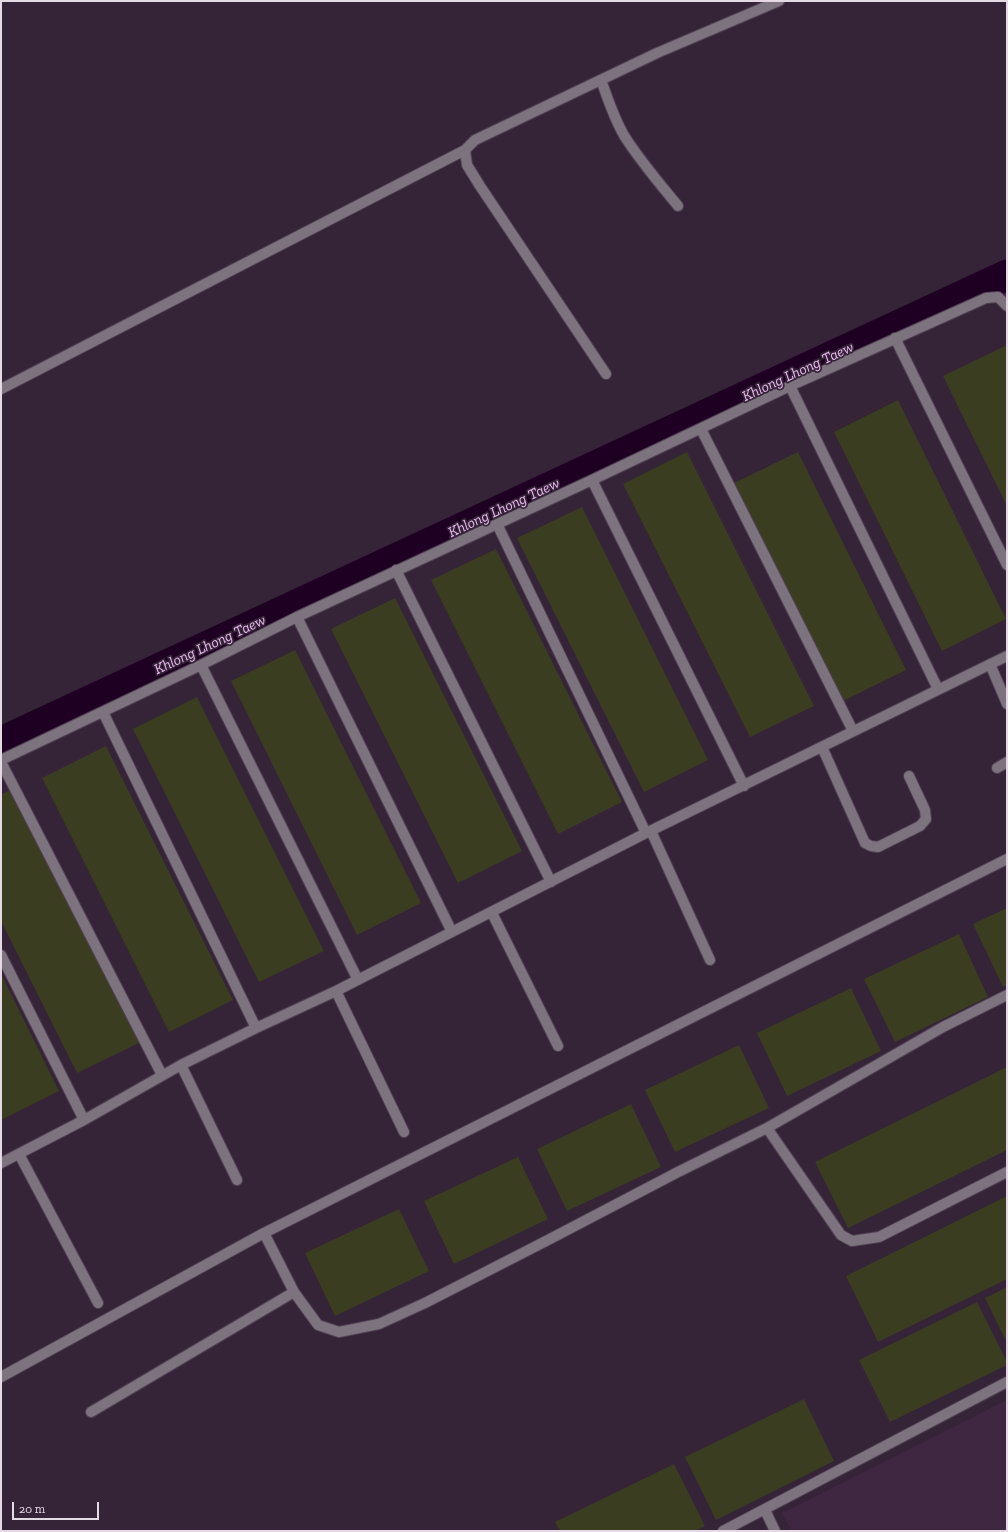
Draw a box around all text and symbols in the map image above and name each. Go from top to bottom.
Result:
water label: Khlong Lhong Taew [739,338,857,406]
water label: Khlong Lhong Taew [445,474,563,542]
water label: Khlong Lhong Taew [151,611,269,679]
scale bar [14,1494,101,1520]
text: 20 m [19,1502,45,1516]

